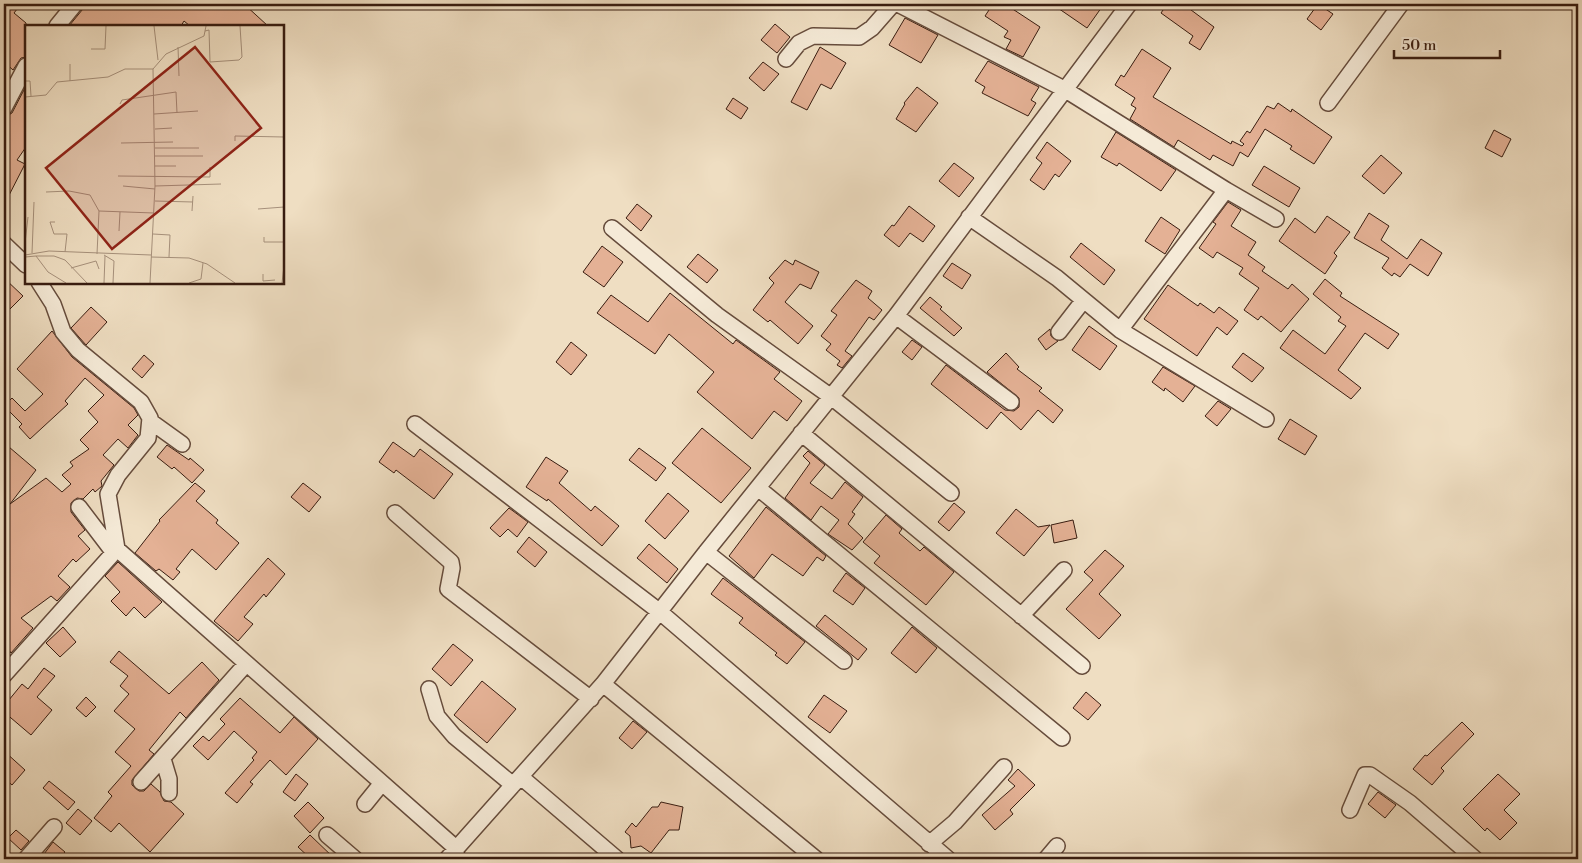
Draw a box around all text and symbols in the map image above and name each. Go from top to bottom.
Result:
inset map [25,25,284,284]
scale bar [1394,28,1501,60]
text: 50 m [1402,36,1436,55]

